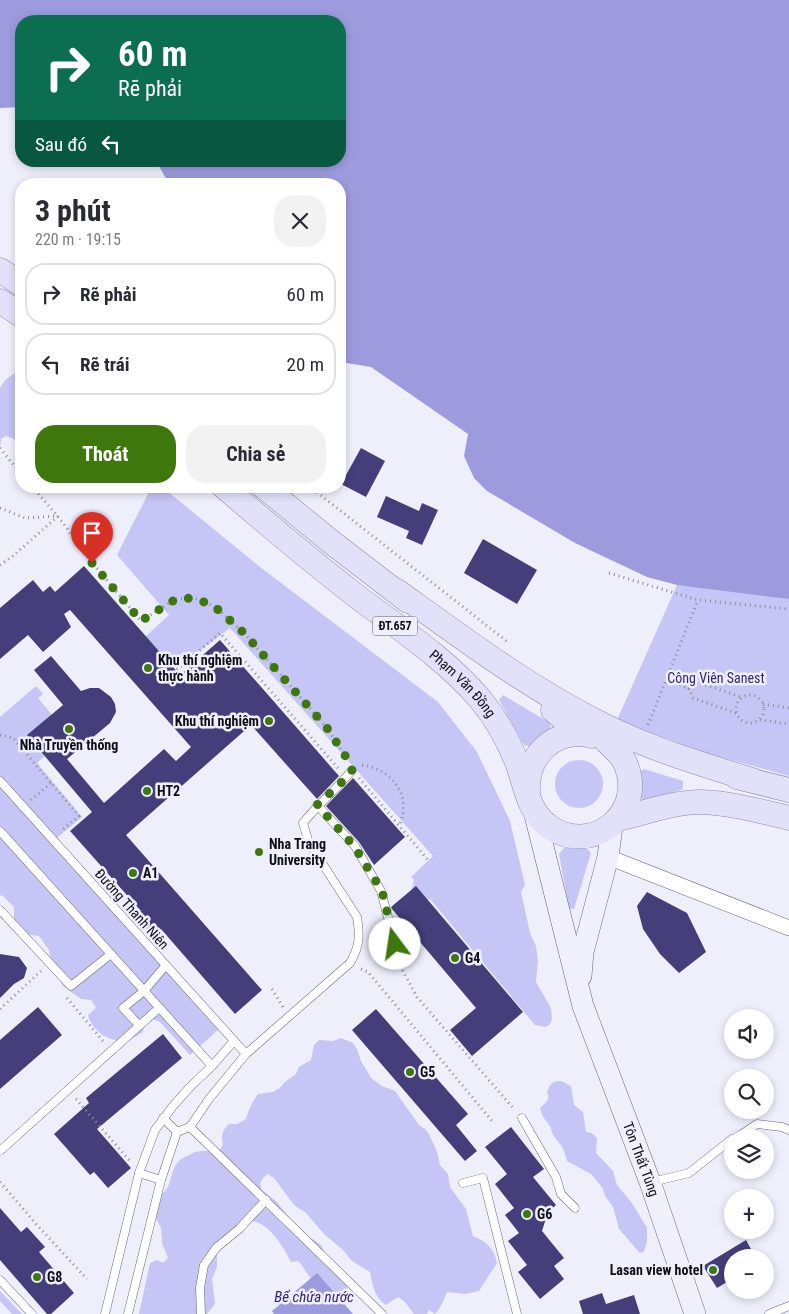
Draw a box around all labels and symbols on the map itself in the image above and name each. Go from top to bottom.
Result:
pin [71,512,113,563]
road number: ĐT.657 [372,616,418,636]
street label: Phạm Văn Đồng [426,646,499,720]
place label: Khu thí nghiệm thực hành [158,652,242,684]
marker: Khu thí nghiệm thực hành [142,662,154,674]
park label: Công Viên Sanest [667,670,765,686]
place label: Khu thí nghiệm [175,713,259,729]
marker: Khu thí nghiệm [263,715,275,727]
marker: Nhà Truyền thống [63,723,75,735]
place label: Nhà Truyền thống [20,737,118,753]
place label: HT2 [157,783,180,799]
marker: HT2 [141,785,153,797]
place label: Nha Trang University [269,836,326,868]
marker: Nha Trang University [253,846,265,858]
place label: A1 [143,865,158,881]
street label: Đường Thanh Niên [92,866,172,952]
marker: A1 [127,867,139,879]
position arrow [368,917,420,969]
place label: G4 [465,950,480,966]
marker: G4 [449,952,461,964]
place label: G5 [420,1064,435,1080]
marker: G5 [404,1066,416,1078]
street label: Tôn Thất Tùng [620,1120,662,1199]
place label: G6 [537,1206,552,1222]
marker: G6 [521,1208,533,1220]
place label: Lasan view hotel [610,1262,703,1278]
marker: Lasan view hotel [707,1264,719,1276]
place label: G8 [47,1269,62,1285]
marker: G8 [31,1271,43,1283]
water label: Bể chứa nước [274,1288,354,1306]

